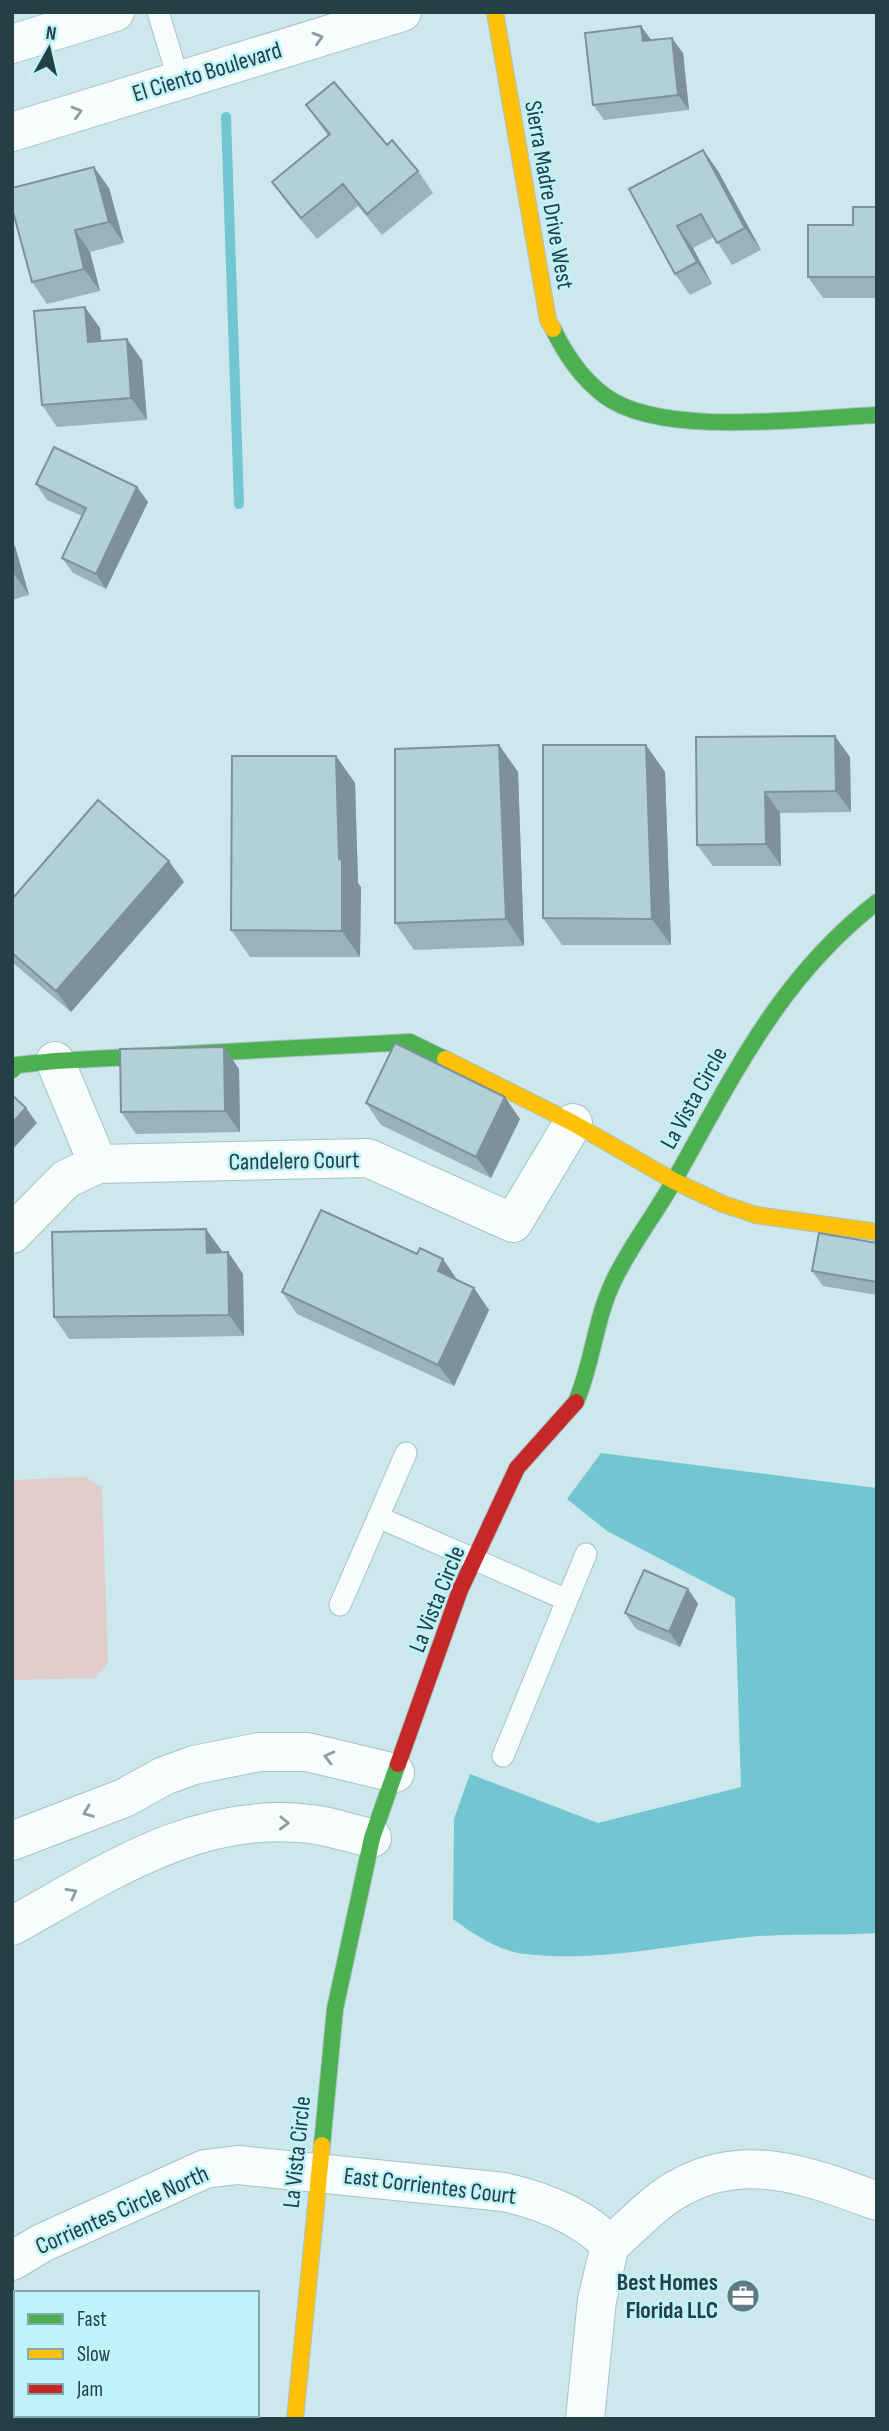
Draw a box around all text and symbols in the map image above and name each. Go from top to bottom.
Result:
north arrow [14,14,84,84]
text: N [45,22,58,46]
one-way arrow [312,32,324,46]
street label: El Ciento Boulevard [129,36,285,108]
street label: Sierra Madre Drive West [518,99,580,291]
one-way arrow [71,106,83,121]
street label: La Vista Circle [654,1042,734,1154]
street label: Candelero Court [228,1145,360,1177]
street label: La Vista Circle [403,1541,471,1657]
one-way arrow [323,1751,335,1765]
one-way arrow [83,1803,95,1817]
one-way arrow [279,1815,290,1830]
one-way arrow [64,1888,77,1901]
street label: La Vista Circle [277,2095,317,2209]
street label: Corrientes Circle North [31,2159,213,2261]
street label: East Corrientes Court [342,2161,518,2211]
place label: Best Homes Florida LLC [617,2268,718,2325]
office icon: Best Homes Florida LLC [724,2277,762,2315]
legend [14,2291,259,2417]
text: Fast [77,2307,107,2332]
text: Slow [77,2342,111,2367]
text: Jam [76,2377,103,2402]

